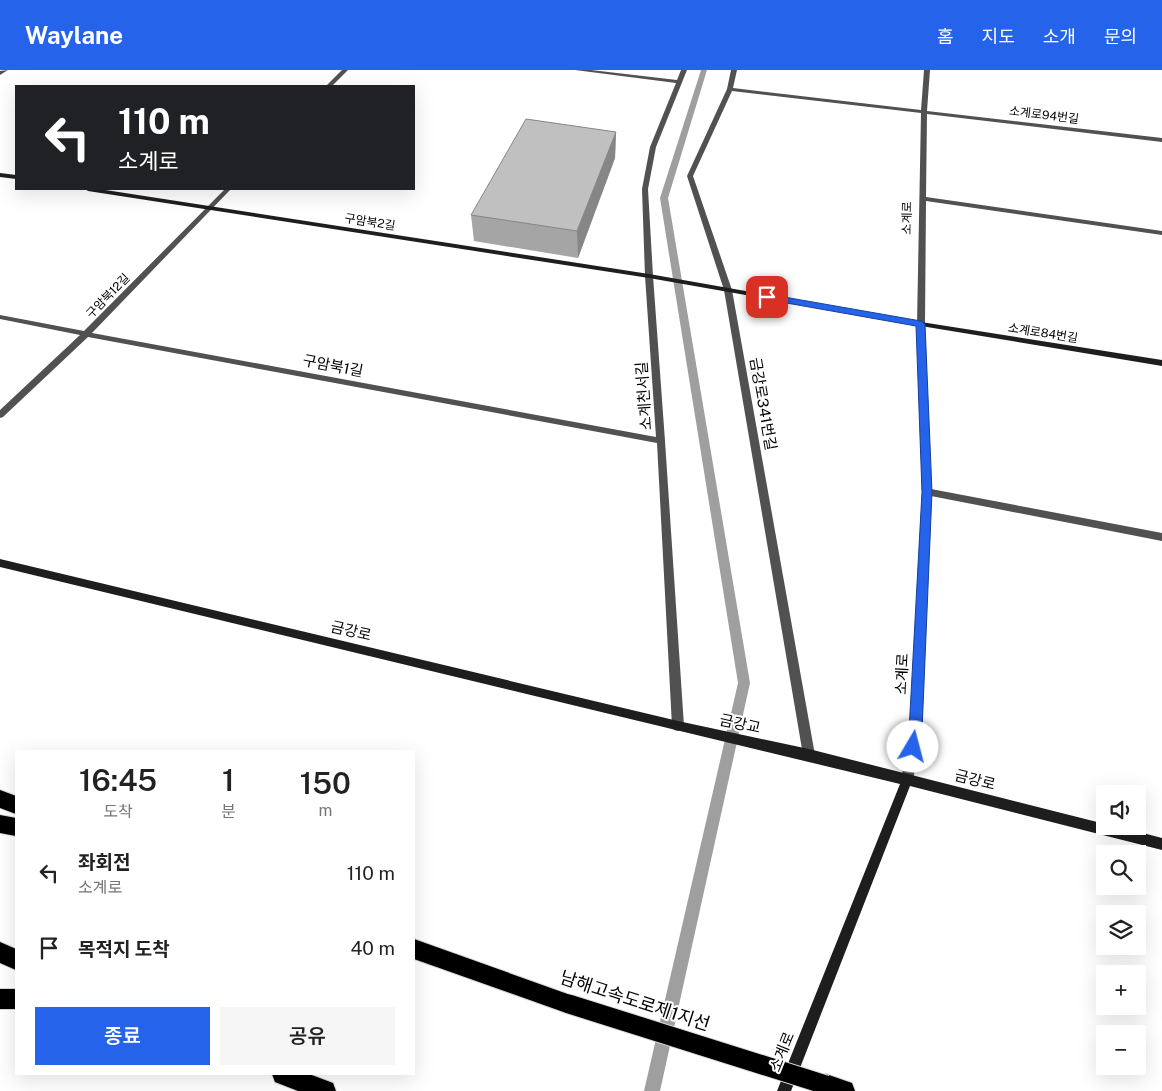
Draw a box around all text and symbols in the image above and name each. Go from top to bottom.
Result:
text: Waylane [25,21,123,49]
text: 홈 [937,26,954,47]
text: 지도 [982,26,1015,47]
text: 소개 [1043,26,1076,47]
text: 문의 [1104,26,1137,47]
text: 110 m [118,101,210,142]
street label: 소계로94번길 [1008,104,1080,126]
icon: left [35,105,100,170]
text: 소계로 [118,148,179,174]
street label: 소계로 [900,201,914,235]
street label: 구암북2길 [344,211,396,233]
street label: 구암북12길 [83,271,133,321]
pin [746,276,788,318]
icon: arrive [753,283,781,311]
street label: 소계로84번길 [1007,321,1079,345]
street label: 구암북1길 [301,351,365,380]
street label: 금강로341번길 [747,356,780,452]
street label: 소계천서길 [633,361,654,431]
street label: 금강로 [329,618,373,643]
street label: 소계로 [892,653,911,695]
street label: 금강교 [718,711,762,736]
position arrow [886,720,938,772]
text: 16:45 [79,762,157,798]
text: 1 [222,762,235,798]
text: 150 [300,765,351,801]
street label: 금강로 [953,766,997,793]
map controls [1096,785,1146,1075]
button: sound [1096,785,1146,835]
text: m [318,801,332,820]
text: 도착 [103,802,133,821]
text: 분 [221,802,236,821]
button: search [1096,845,1146,895]
text: 좌회전 [78,851,130,873]
icon: left [35,859,63,887]
text: 110 m [347,862,395,884]
text: 소계로 [78,878,122,897]
button: layers [1096,905,1146,955]
icon: arrive [35,934,63,962]
text: 40 m [350,937,395,959]
text: 목적지 도착 [78,938,170,960]
button: + [1096,965,1146,1015]
street label: 남해고속도로제1지선 [558,966,713,1035]
button: 종료 [35,1007,210,1065]
button: 공유 [220,1007,395,1065]
button: − [1096,1025,1146,1075]
street label: 소계로 [766,1029,797,1074]

